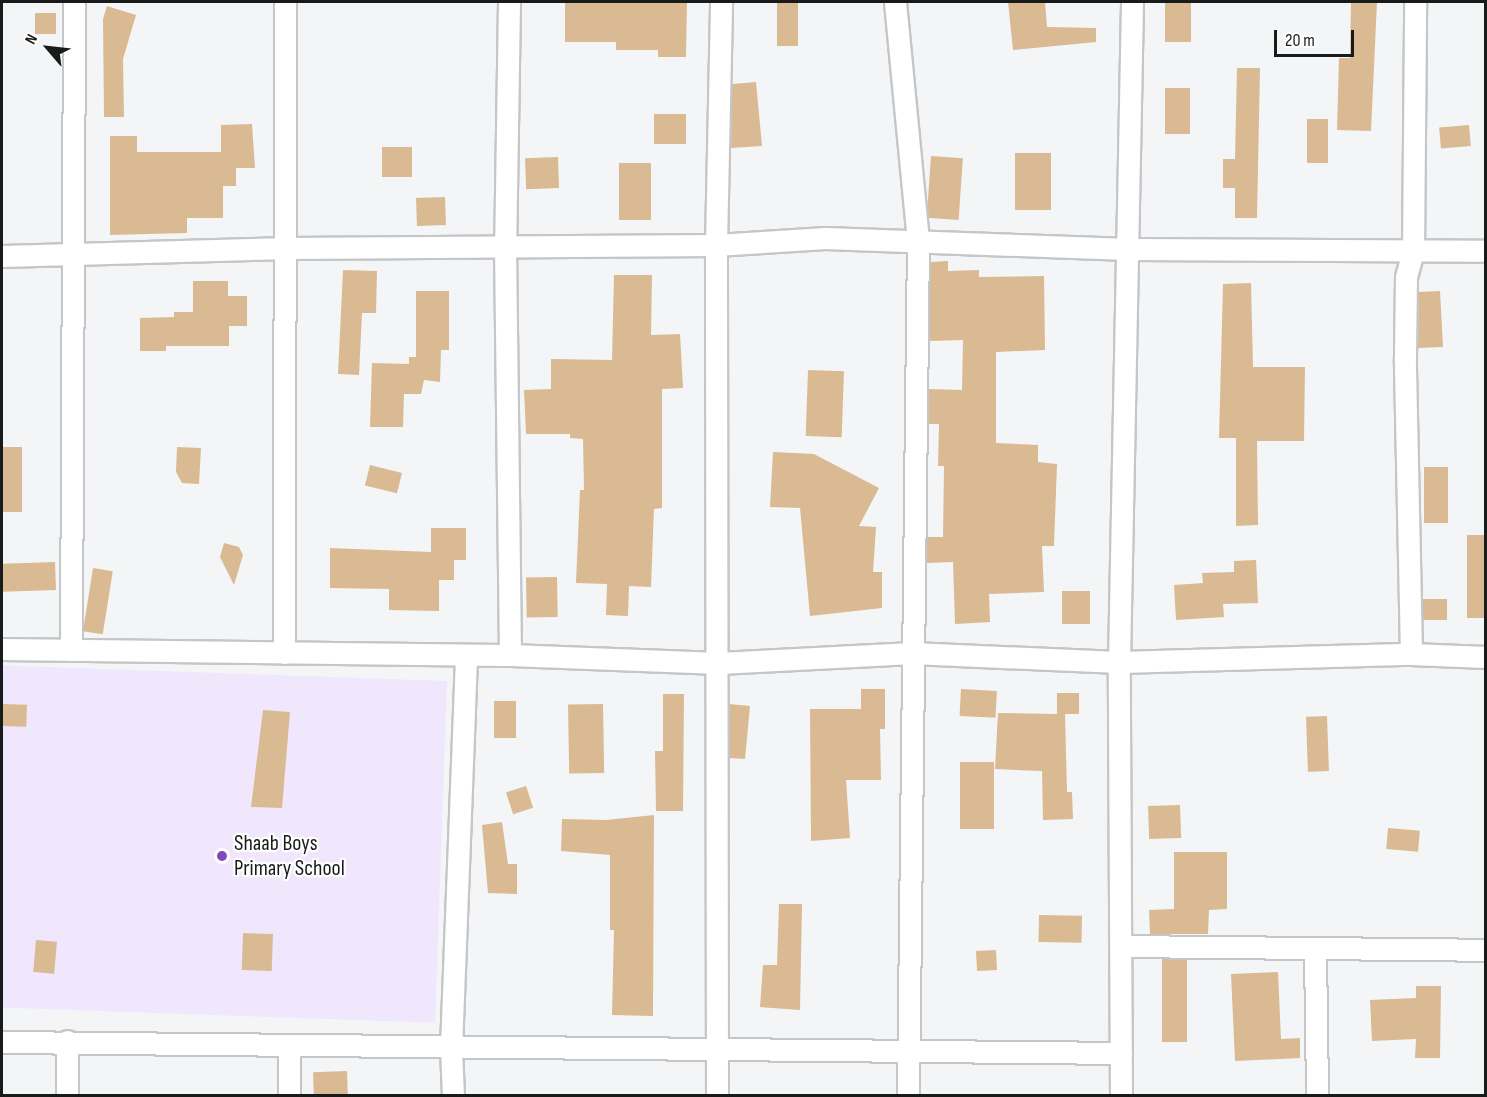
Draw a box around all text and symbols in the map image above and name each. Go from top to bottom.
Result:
north arrow [18,18,78,78]
scale bar [1277,18,1356,56]
text: 20 m [1285,30,1315,51]
text: N [21,31,42,48]
place label: Shaab Boys Primary School [234,830,345,882]
marker: Shaab Boys Primary School [215,849,229,863]

